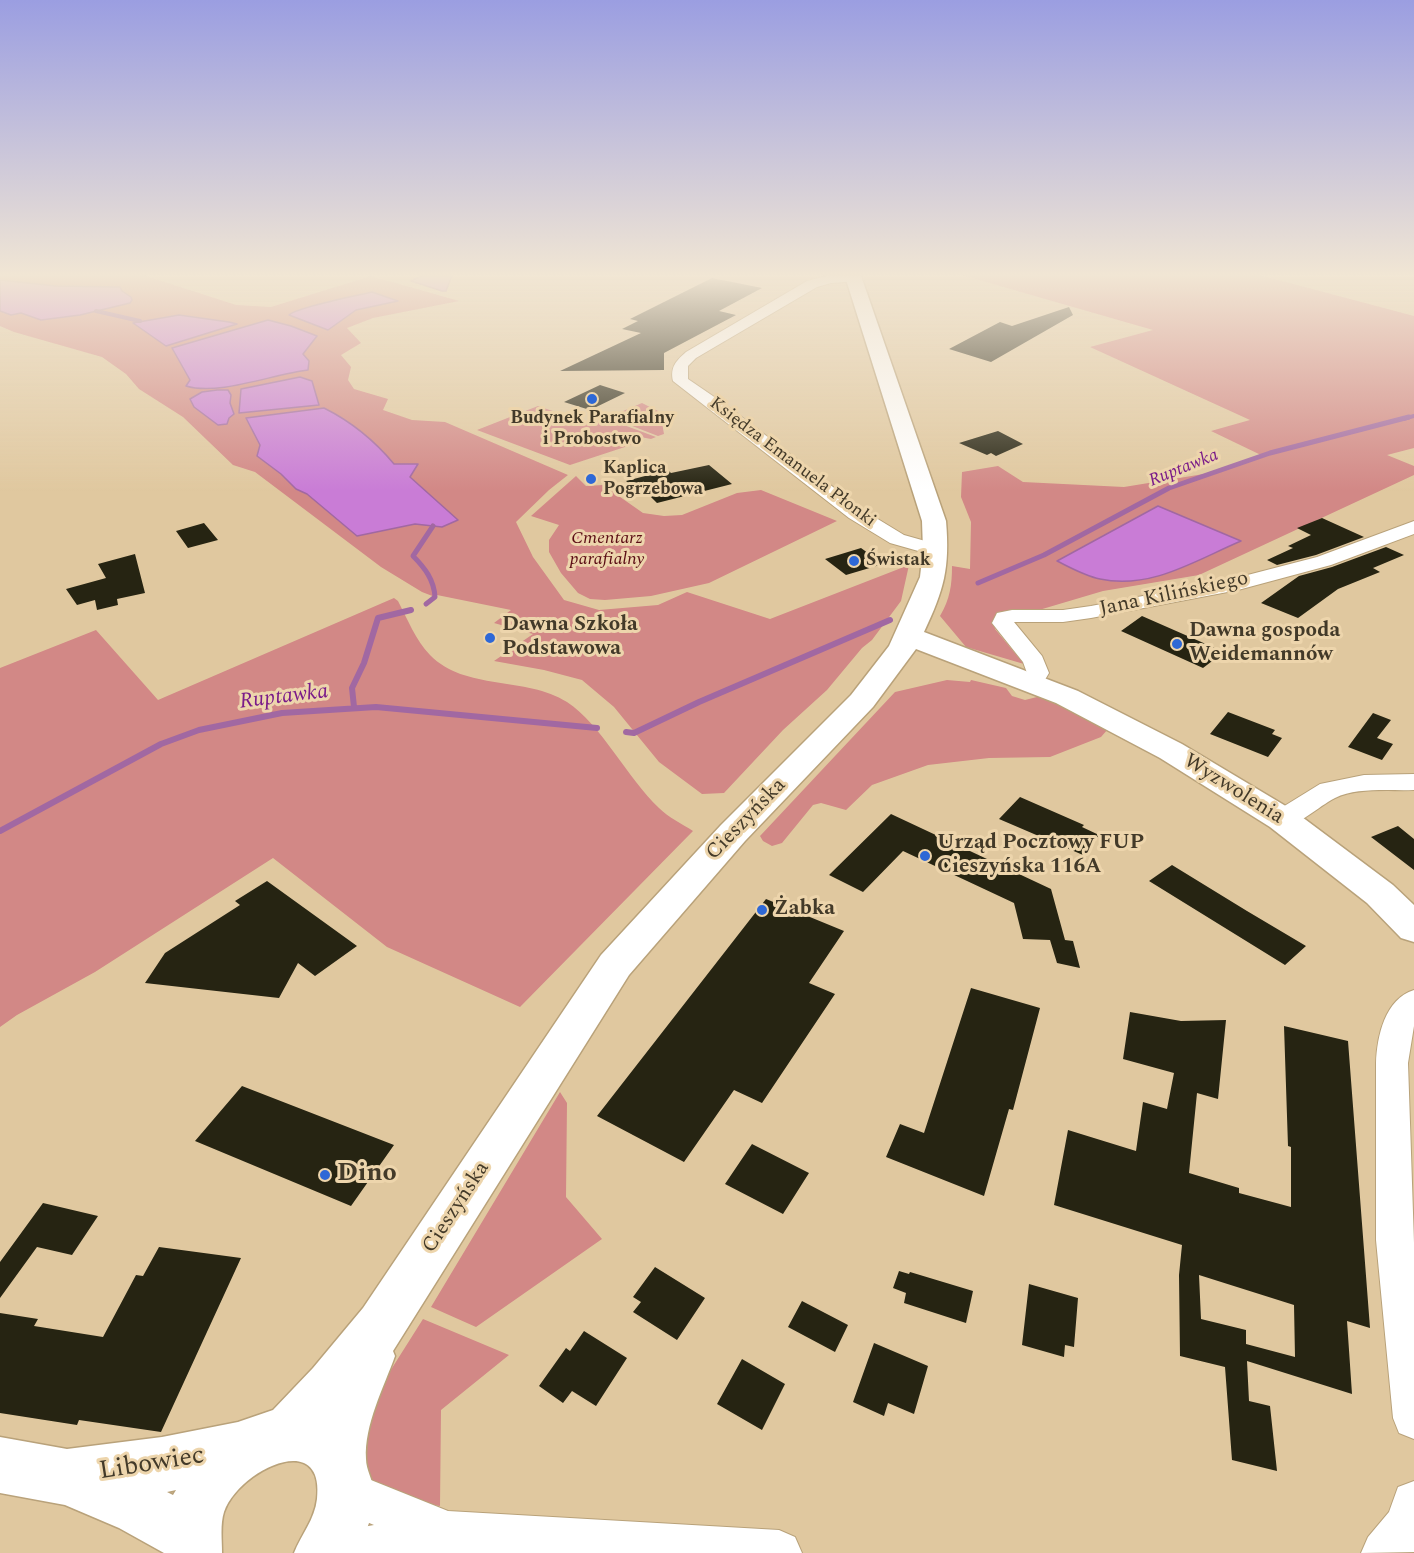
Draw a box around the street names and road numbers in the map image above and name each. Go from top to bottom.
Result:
street label: Księdza Emanuela Płonki [705,393,879,533]
street label: Jana Kilińskiego [1097,567,1251,623]
street label: Wyzwolenia [1178,749,1288,831]
street label: Cieszyńska [702,774,792,866]
street label: Cieszyńska [418,1158,496,1258]
street label: Libowiec [97,1441,207,1489]

